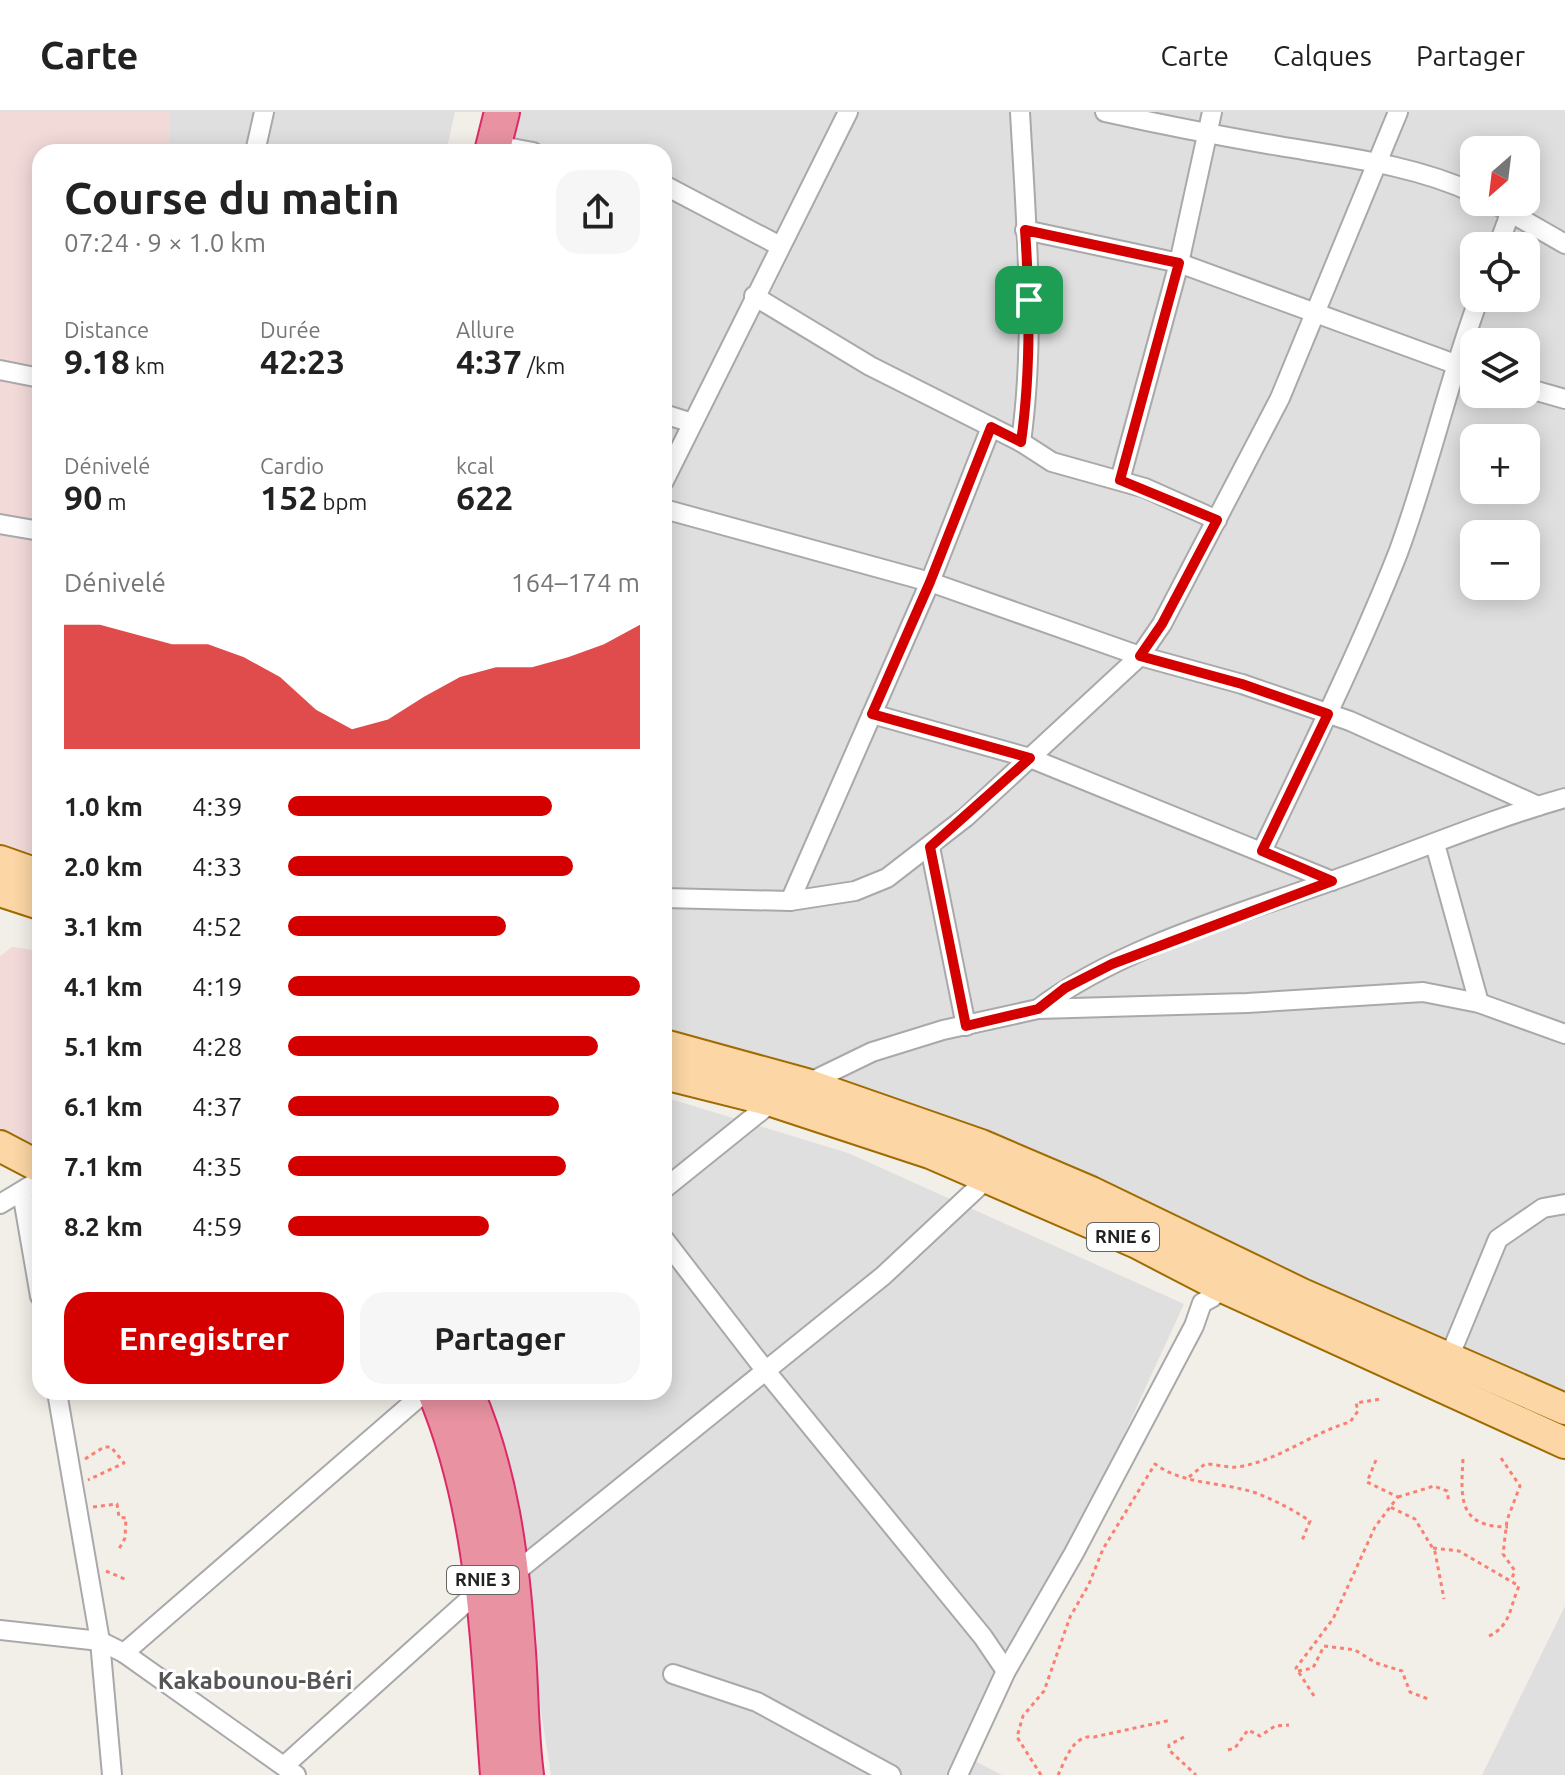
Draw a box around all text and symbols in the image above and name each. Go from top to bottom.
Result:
text: Carte [40,34,139,76]
text: Carte [1160,40,1229,71]
text: Calques [1273,40,1372,71]
text: Partager [1416,40,1525,71]
north arrow [1460,136,1540,216]
map controls [1460,136,1540,600]
button: share [556,170,640,254]
text: Course du matin [64,173,400,222]
text: 07:24 · 9 × 1.0 km [64,228,266,257]
button: locate [1460,232,1540,312]
pin [995,266,1063,334]
icon: arrive [1007,278,1051,322]
text: Distance [64,317,149,342]
text: Durée [260,317,321,342]
text: Allure [456,317,515,342]
button: layers [1460,328,1540,408]
text: 9.18 [64,342,130,380]
text: 42:23 [260,342,345,380]
text: 4:37 [456,342,522,380]
text: km [130,353,165,378]
text: /km [522,353,565,378]
button: + [1460,424,1540,504]
text: Dénivelé [64,453,150,478]
text: Cardio [260,453,324,478]
text: kcal [456,453,494,478]
text: 90 [64,478,102,516]
text: 152 [260,478,318,516]
text: 622 [456,478,514,516]
text: m [102,489,126,514]
text: bpm [318,489,367,514]
button: − [1460,520,1540,600]
text: Dénivelé [64,568,166,597]
text: 164–174 m [511,568,640,597]
text: 1.0 km [64,792,143,821]
text: 4:39 [192,792,242,821]
text: 2.0 km [64,852,143,881]
text: 4:33 [192,852,242,881]
text: 3.1 km [64,912,143,941]
text: 4:52 [192,912,242,941]
text: 4.1 km [64,972,143,1001]
text: 4:19 [192,972,242,1001]
text: 5.1 km [64,1032,143,1061]
text: 4:28 [192,1032,242,1061]
text: 6.1 km [64,1092,143,1121]
text: 4:37 [192,1092,242,1121]
text: 7.1 km [64,1152,143,1181]
text: 4:35 [192,1152,242,1181]
text: 8.2 km [64,1212,143,1241]
text: 4:59 [192,1212,242,1241]
road number: RNIE 6 [1087,1223,1159,1251]
button: Enregistrer [64,1292,344,1384]
button: Partager [360,1292,640,1384]
road number: RNIE 3 [447,1566,519,1594]
district label: Kakabounou-Béri [158,1667,352,1694]

